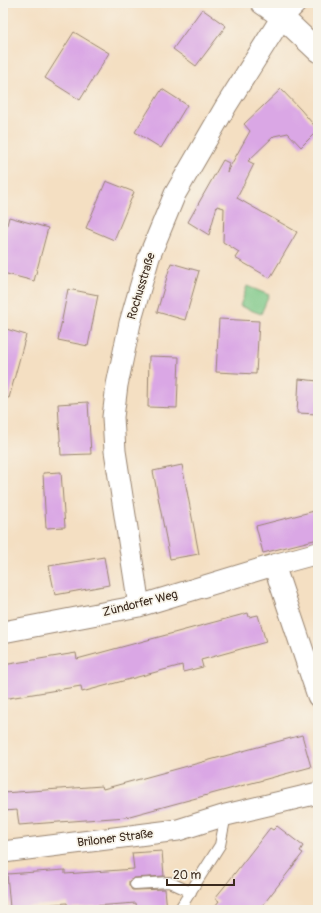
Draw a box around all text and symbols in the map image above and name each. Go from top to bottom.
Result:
street label: Rochusstraße [124,251,159,321]
street label: Zündorfer Weg [101,587,179,620]
street label: Briloner Straße [76,826,154,851]
scale bar [167,861,234,887]
text: 20 m [173,868,202,883]

